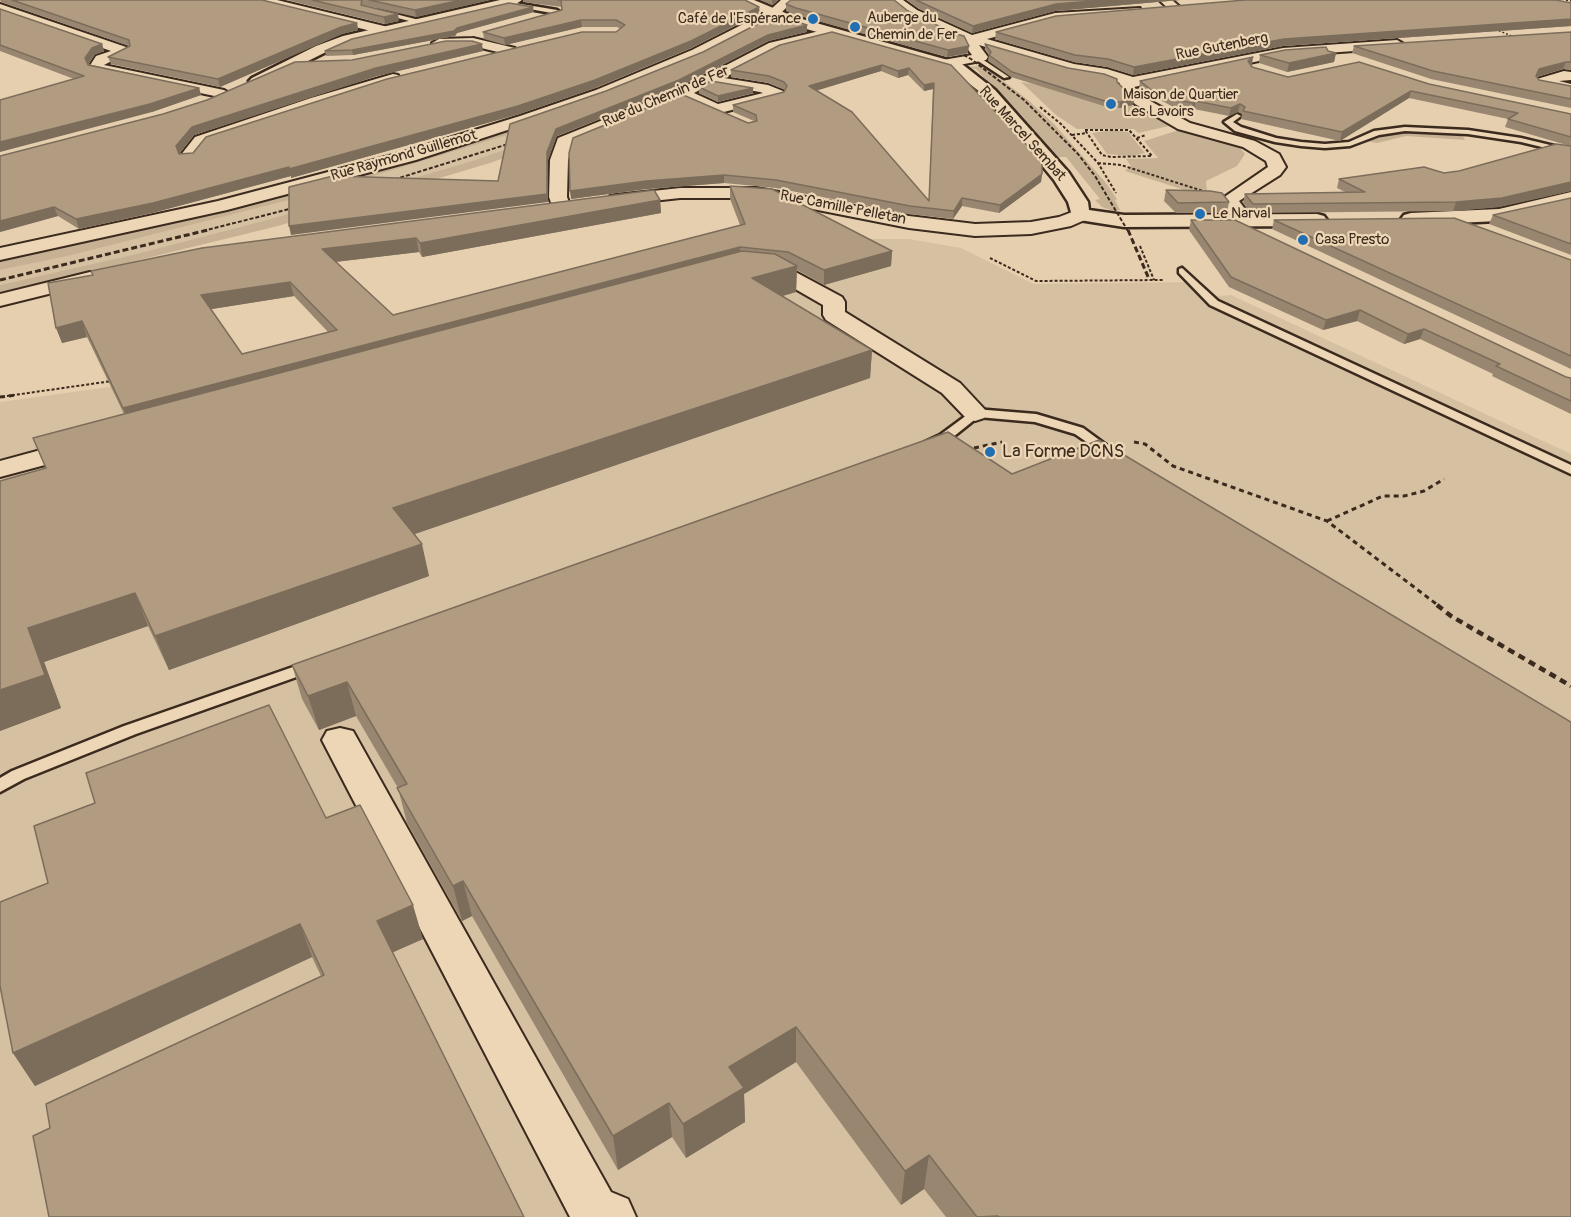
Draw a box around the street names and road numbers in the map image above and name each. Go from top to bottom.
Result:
street label: Rue Gutenberg [1174,29,1270,65]
street label: Rue du Chemin de Fer [600,62,732,132]
street label: Rue Marcel Sembat [975,83,1069,185]
street label: Rue Raymond Guillemot [329,127,479,185]
street label: Rue Camille Pelletan [778,187,908,229]

